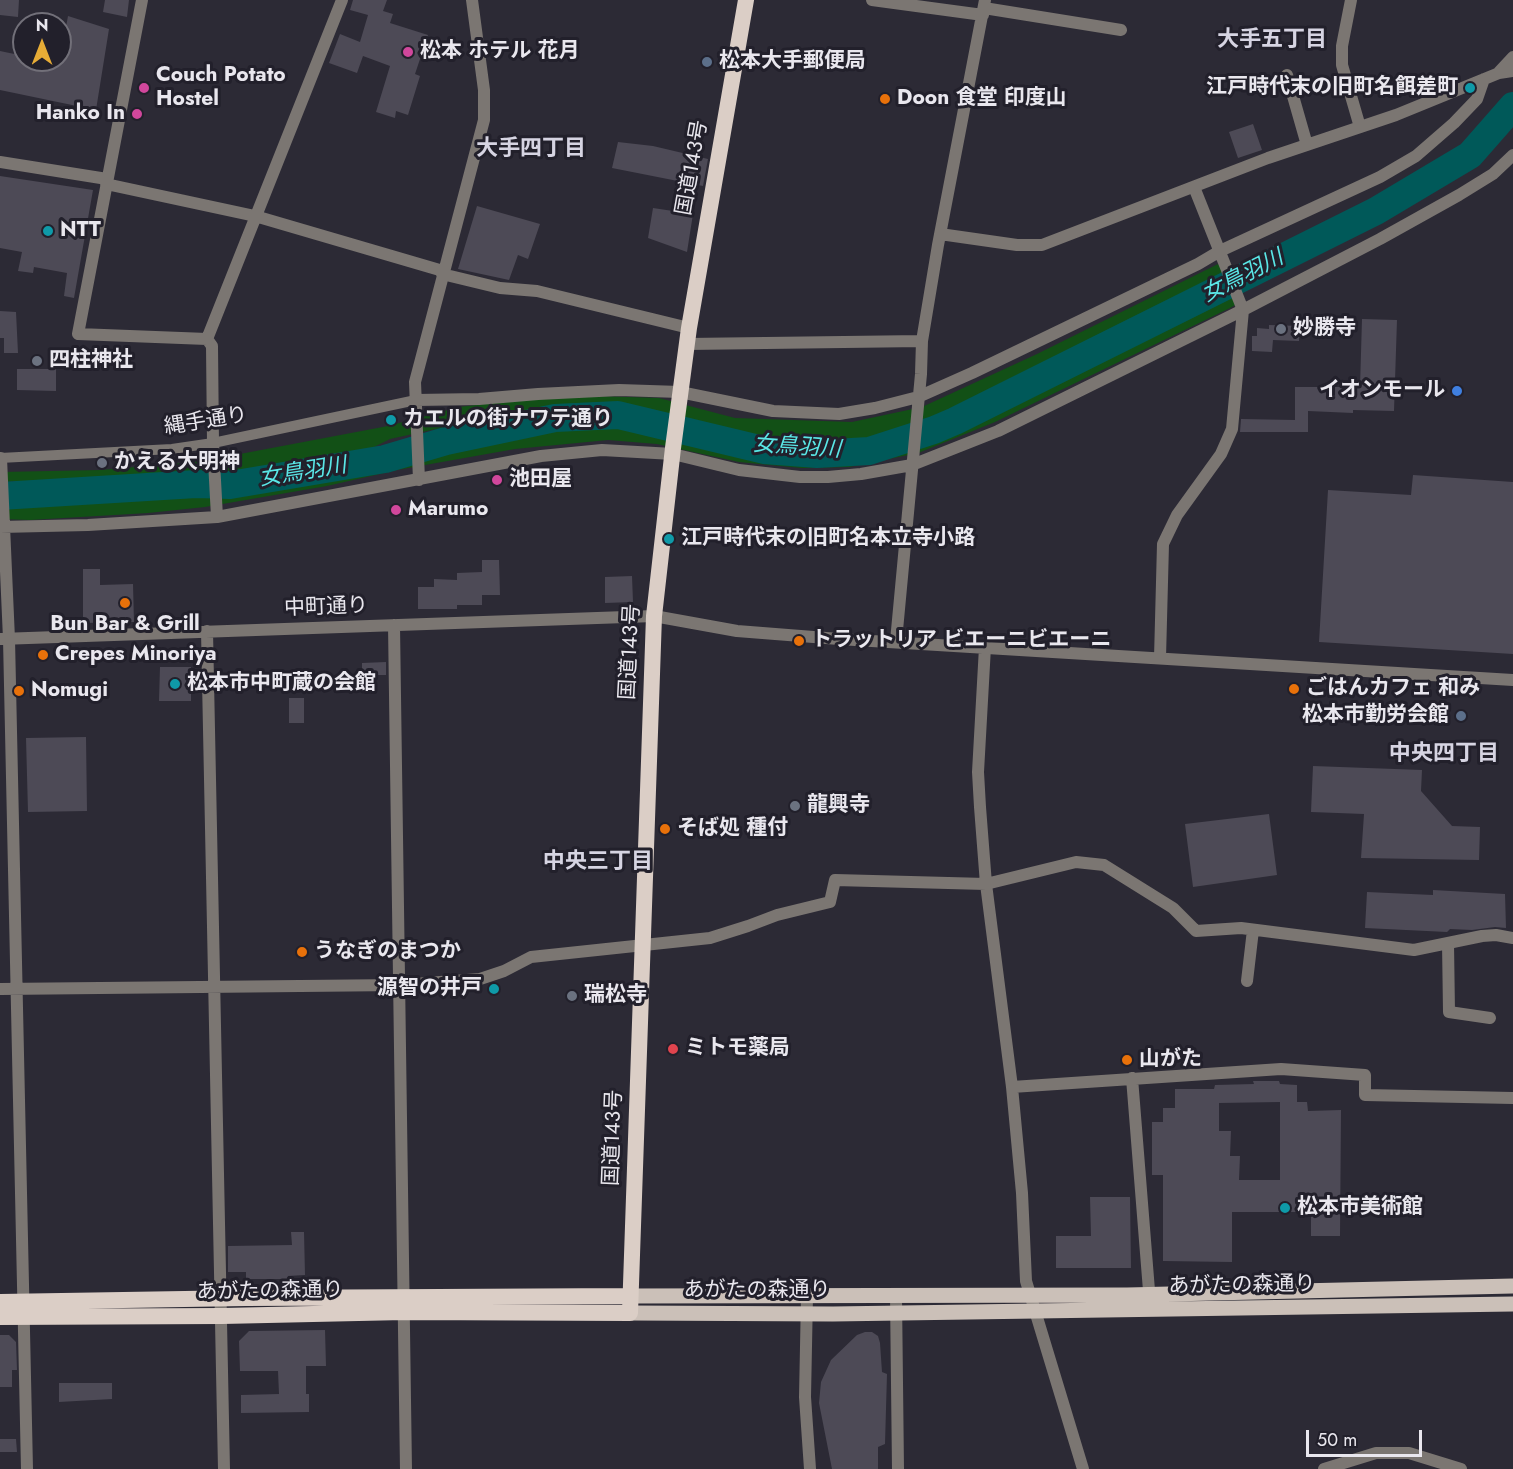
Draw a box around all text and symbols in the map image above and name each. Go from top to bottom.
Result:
north arrow [12,12,72,72]
text: N [36,14,48,37]
district label: 大手五丁目 [1217,28,1327,54]
place label: 松本 ホテル 花月 [420,39,580,65]
marker: 松本 ホテル 花月 [401,45,415,59]
place label: 松本大手郵便局 [719,49,866,75]
marker: 松本大手郵便局 [700,55,714,69]
place label: Couch Potato Hostel [156,63,286,113]
place label: 江戸時代末の旧町名餌差町 [1206,75,1458,101]
marker: Couch Potato Hostel [137,81,151,95]
marker: 江戸時代末の旧町名餌差町 [1463,81,1477,95]
place label: Doon 食堂 印度山 [897,86,1067,112]
marker: Doon 食堂 印度山 [878,92,892,106]
place label: Hanko In [36,101,125,127]
marker: Hanko In [130,107,144,121]
street label: 国道143号 [672,118,714,218]
district label: 大手四丁目 [476,137,586,163]
place label: NTT [60,218,101,244]
marker: NTT [41,224,55,238]
water label: 女鳥羽川 [1198,245,1288,309]
place label: 妙勝寺 [1293,316,1356,342]
marker: 妙勝寺 [1274,322,1288,336]
place label: 四柱神社 [49,348,133,374]
marker: 四柱神社 [30,354,44,368]
place label: イオンモール [1319,378,1445,404]
marker: イオンモール [1450,384,1464,398]
street label: 縄手通り [163,403,249,441]
place label: カエルの街ナワテ通り [403,407,613,433]
marker: カエルの街ナワテ通り [384,413,398,427]
water label: 女鳥羽川 [752,432,842,464]
place label: かえる大明神 [114,450,240,476]
water label: 女鳥羽川 [257,453,349,493]
marker: かえる大明神 [95,456,109,470]
place label: 池田屋 [509,467,572,493]
marker: 池田屋 [490,473,504,487]
place label: Marumo [408,497,488,523]
marker: Marumo [389,503,403,517]
place label: 江戸時代末の旧町名本立寺小路 [681,526,975,552]
marker: 江戸時代末の旧町名本立寺小路 [662,532,676,546]
street label: 中町通り [284,594,368,622]
marker: Bun Bar & Grill [118,596,132,610]
street label: 国道143号 [616,603,646,701]
place label: Bun Bar & Grill [50,612,200,638]
place label: トラットリア ビエーニビエーニ [811,628,1111,654]
marker: トラットリア ビエーニビエーニ [792,634,806,648]
place label: Crepes Minoriya [55,642,217,668]
marker: Crepes Minoriya [36,648,50,662]
place label: 松本市中町蔵の会館 [187,671,376,697]
place label: ごはんカフェ 和み [1306,676,1480,702]
marker: 松本市中町蔵の会館 [168,677,182,691]
place label: Nomugi [31,678,108,704]
marker: ごはんカフェ 和み [1287,682,1301,696]
marker: Nomugi [12,684,26,698]
place label: 松本市勤労会館 [1302,703,1449,729]
marker: 松本市勤労会館 [1454,709,1468,723]
district label: 中央四丁目 [1389,742,1499,768]
place label: 龍興寺 [807,793,870,819]
marker: 龍興寺 [788,799,802,813]
place label: そば処 種付 [677,816,788,842]
marker: そば処 種付 [658,822,672,836]
district label: 中央三丁目 [543,850,653,876]
place label: うなぎのまつか [314,939,461,965]
marker: うなぎのまつか [295,945,309,959]
place label: 源智の井戸 [377,976,482,1002]
marker: 源智の井戸 [487,982,501,996]
place label: 瑞松寺 [584,983,647,1009]
marker: 瑞松寺 [565,989,579,1003]
place label: ミトモ薬局 [685,1036,790,1062]
marker: ミトモ薬局 [666,1042,680,1056]
place label: 山がた [1139,1047,1202,1073]
marker: 山がた [1120,1053,1134,1067]
street label: 国道143号 [600,1090,628,1186]
place label: 松本市美術館 [1297,1195,1423,1221]
marker: 松本市美術館 [1278,1201,1292,1215]
street label: あがたの森通り [1168,1272,1316,1300]
street label: あがたの森通り [196,1278,344,1306]
street label: あがたの森通り [684,1278,830,1304]
scale bar [1309,1418,1424,1456]
text: 50 m [1317,1427,1357,1453]

